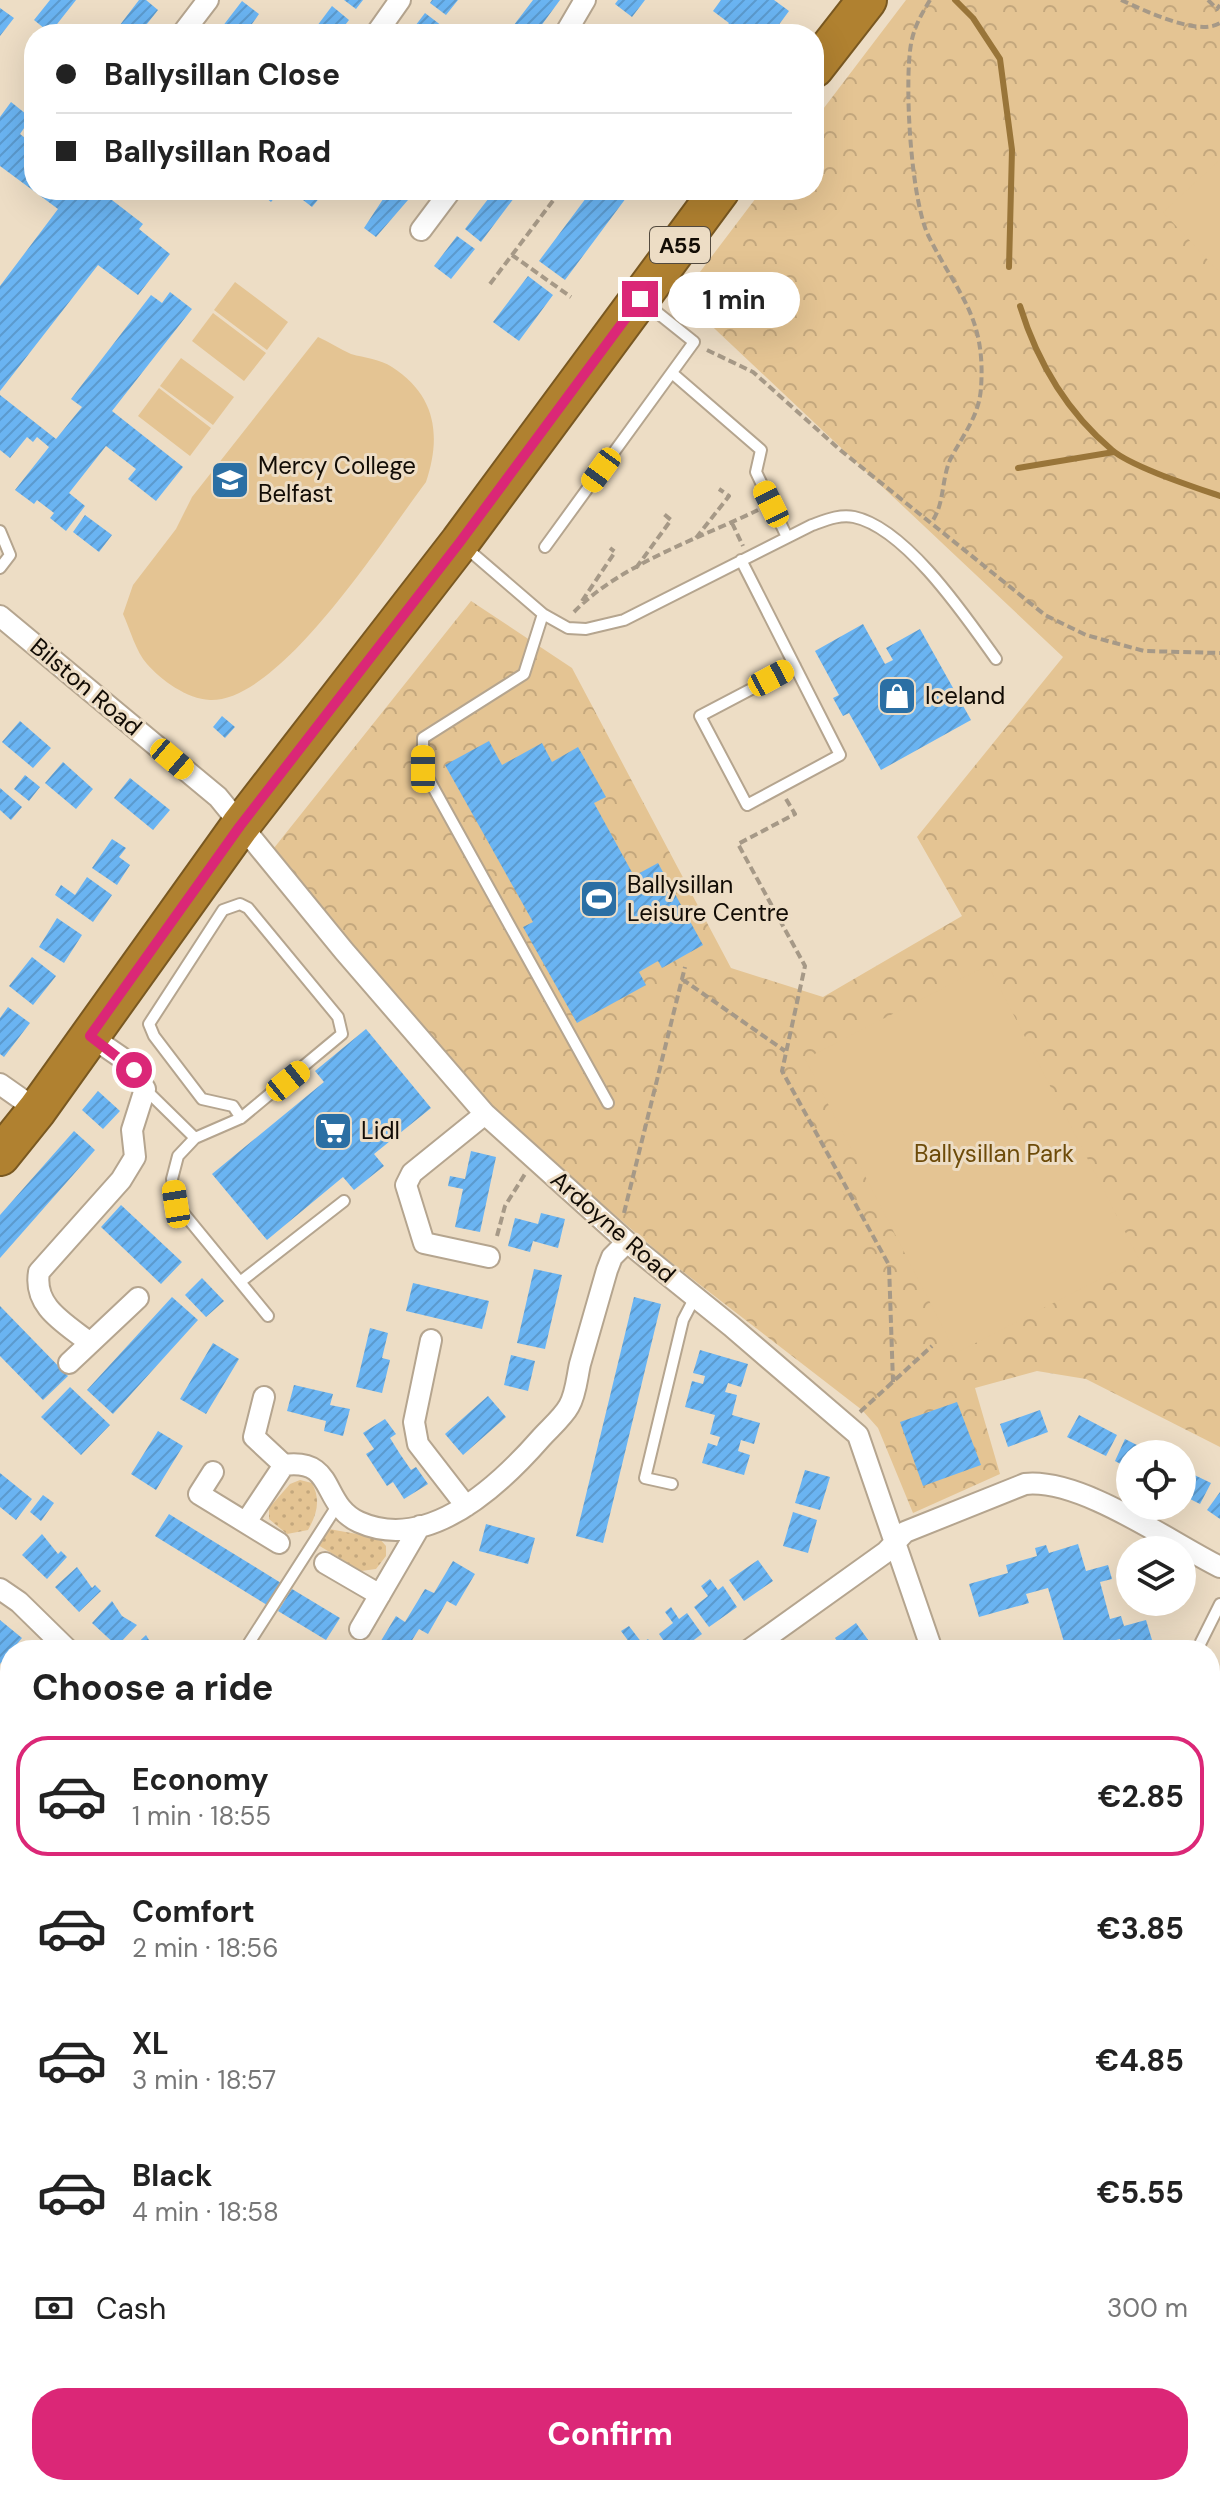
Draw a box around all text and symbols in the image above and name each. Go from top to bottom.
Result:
text: Ballysillan Close [104,55,340,94]
text: Ballysillan Road [104,132,331,171]
road number: A55 [650,227,710,263]
callout: 1 min [668,271,800,327]
route end [622,281,658,317]
text: 1 min [702,283,766,317]
car [577,444,625,496]
place label: Mercy College Belfast [258,450,416,509]
school or university icon: Mercy College Belfast [209,459,251,501]
car [750,477,792,531]
street label: Bilston Road [24,631,149,742]
car [744,656,798,700]
shop icon: Iceland [876,675,918,717]
place label: Iceland [925,680,1005,711]
car [146,734,198,784]
car [411,745,435,793]
place label: Ballysillan Leisure Centre [627,869,789,928]
sports icon: Ballysillan Leisure Centre [578,878,620,920]
route start [116,1052,152,1088]
car [262,1057,314,1105]
supermarket icon: Lidl [312,1110,354,1152]
place label: Lidl [361,1115,400,1146]
park label: Ballysillan Park [914,1138,1074,1169]
street label: Ardoyne Road [544,1164,682,1289]
car [160,1178,192,1230]
map controls [1116,1440,1196,1616]
button: locate [1116,1440,1196,1520]
button: layers [1116,1536,1196,1616]
text: Choose a ride [32,1664,273,1711]
icon: car [36,1760,108,1832]
text: Economy [132,1760,269,1799]
text: €2.85 [1098,1777,1184,1816]
text: 1 min · 18:55 [132,1799,271,1833]
icon: car [36,1892,108,1964]
text: Comfort [132,1892,255,1931]
text: €3.85 [1097,1909,1184,1948]
text: 2 min · 18:56 [132,1931,279,1965]
icon: car [36,2024,108,2096]
text: XL [132,2024,169,2063]
text: €4.85 [1096,2041,1184,2080]
text: 3 min · 18:57 [132,2063,276,2097]
icon: car [36,2156,108,2228]
text: Black [132,2156,212,2195]
text: €5.55 [1097,2173,1184,2212]
text: 4 min · 18:58 [132,2195,279,2229]
icon: cash [32,2286,76,2330]
text: Cash [96,2289,166,2328]
text: 300 m [1107,2291,1188,2325]
button: Confirm [32,2388,1188,2480]

